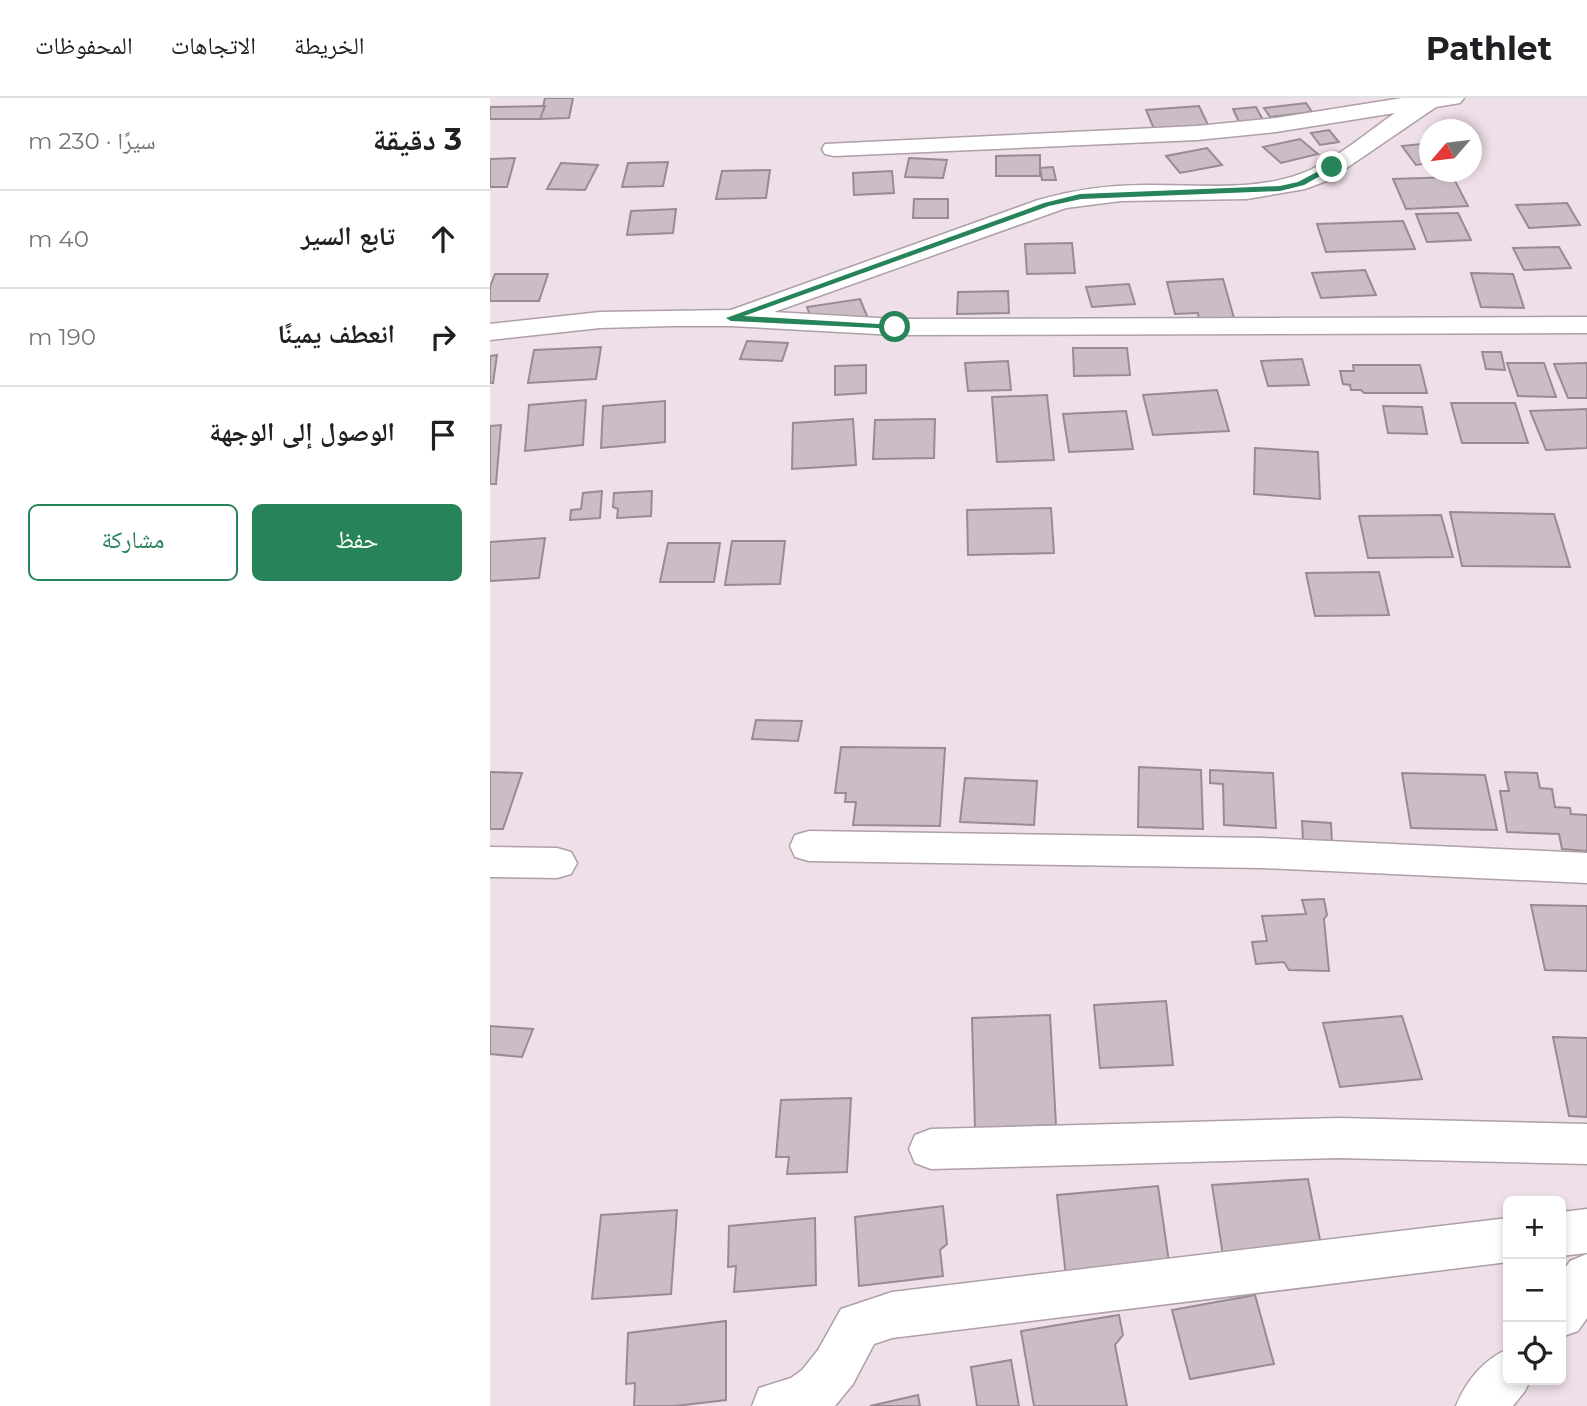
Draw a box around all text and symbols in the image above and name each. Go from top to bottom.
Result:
text: Pathlet [1426,28,1552,68]
text: المحفوظات [35,31,133,60]
text: الاتجاهات [171,31,256,60]
text: الخريطة [294,31,365,60]
north arrow [1419,119,1482,182]
text: 3 دقيقة [373,121,462,158]
text: سيرًا · 230 m [28,127,156,155]
route end [1316,151,1347,182]
text: تابع السير [301,220,395,252]
icon: ahead [424,220,462,258]
text: 40 m [28,225,89,253]
route start [879,311,910,342]
text: انعطف يمينًا [277,318,395,350]
icon: right [424,318,462,356]
text: 190 m [28,323,96,351]
text: الوصول إلى الوجهة [209,416,395,448]
icon: arrive [424,416,462,454]
button: مشاركة [28,504,238,581]
button: حفظ [252,504,462,581]
map controls [1503,1196,1566,1385]
button: + [1503,1196,1566,1259]
button: − [1503,1259,1566,1322]
button: locate [1503,1322,1566,1385]

